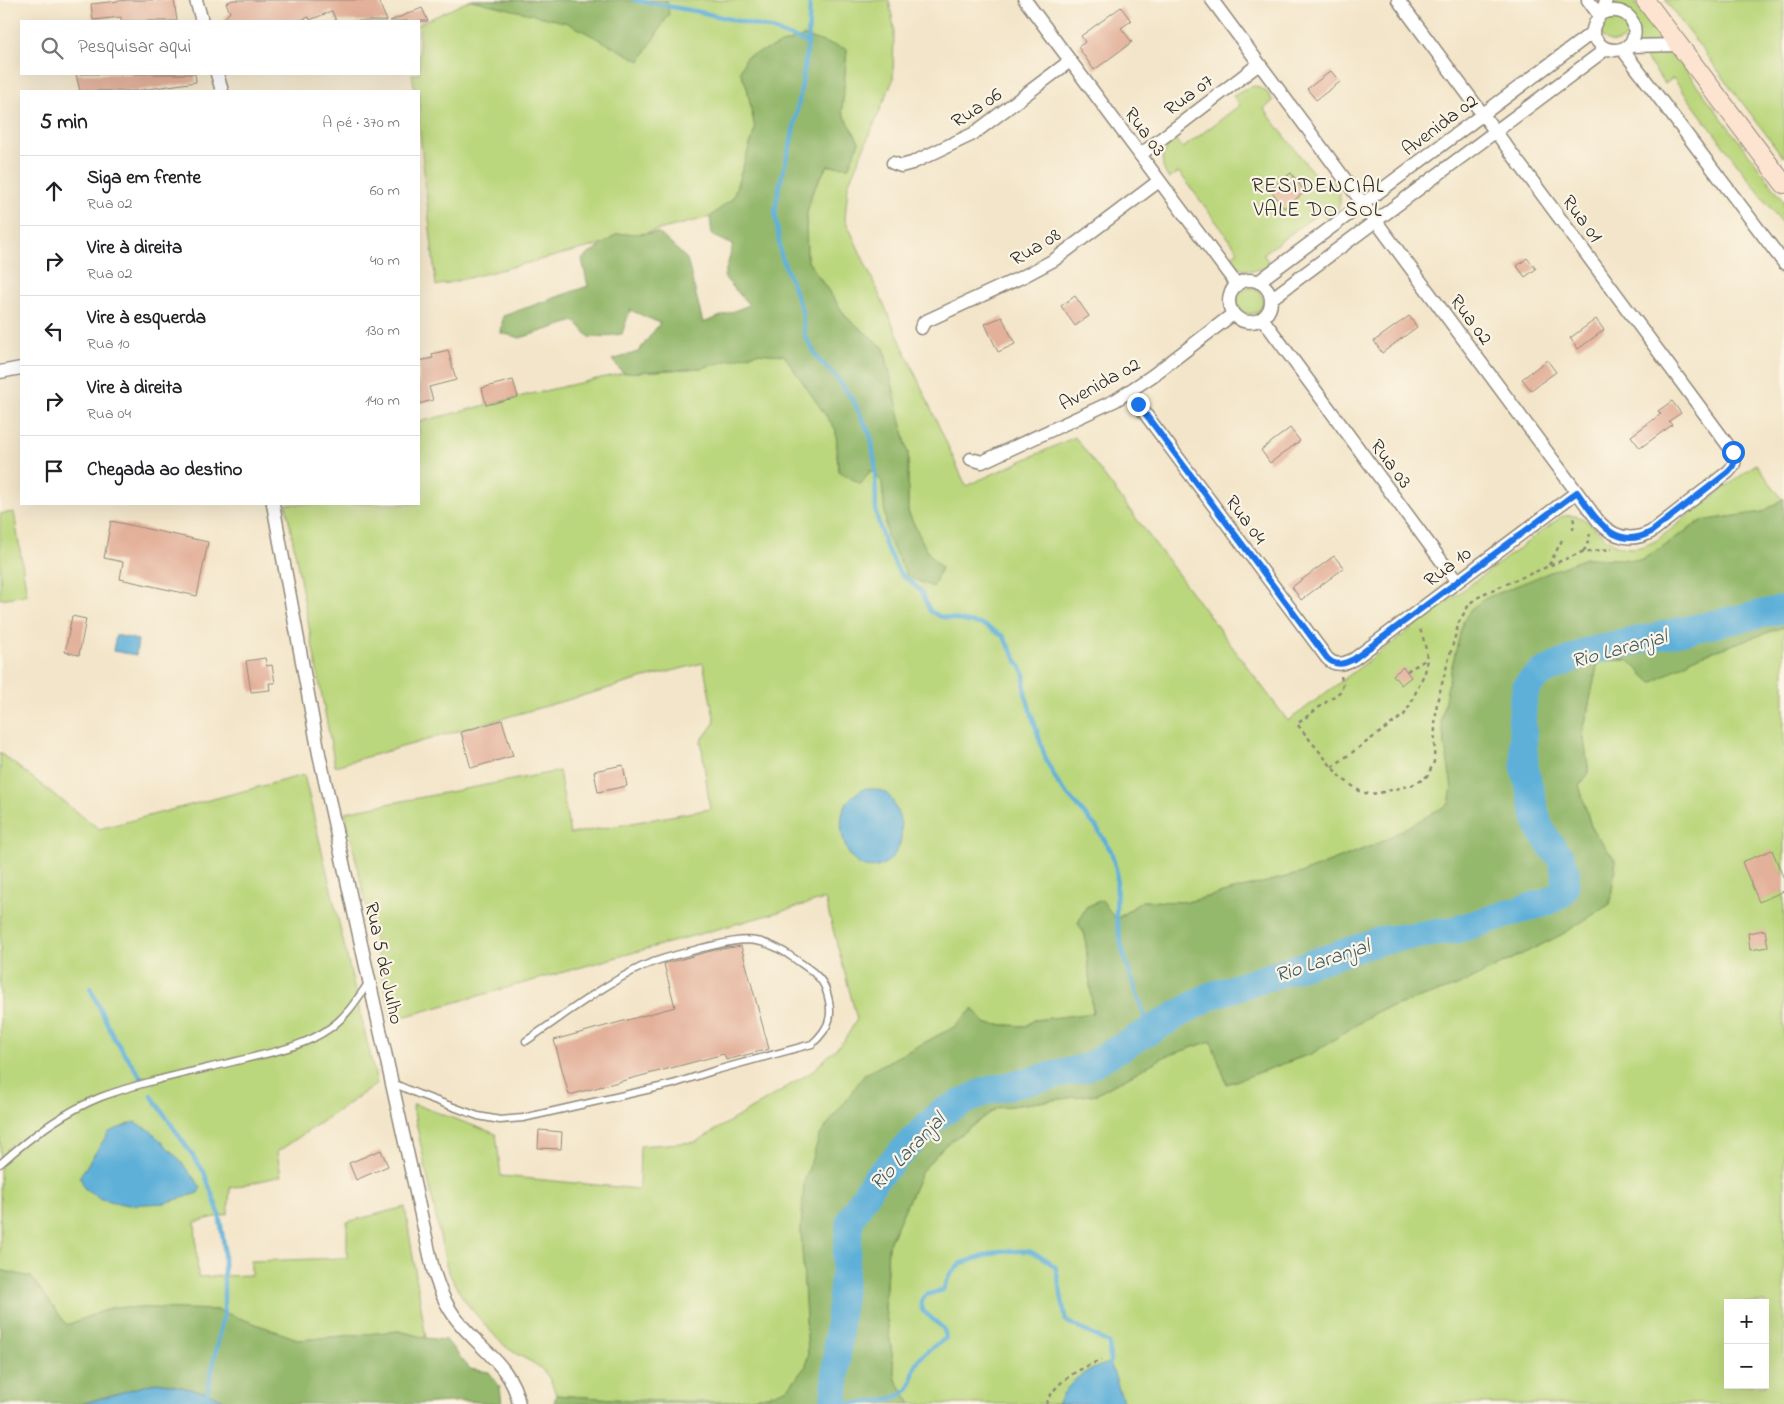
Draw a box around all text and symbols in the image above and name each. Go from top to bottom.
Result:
search box [20,20,420,75]
icon: search [38,34,66,62]
text: Pesquisar aqui [78,34,191,61]
street label: Rua 07 [1159,68,1220,124]
street label: Rua 06 [946,81,1009,137]
street label: Avenida 02 [1396,88,1485,164]
street label: Rua 03 [1116,102,1172,163]
text: 5 min [40,108,88,138]
text: A pé · 370 m [322,111,400,135]
text: Siga em frente [87,165,201,192]
district label: RESIDENCIAL VALE DO SOL [1251,172,1385,226]
icon: ahead [40,177,68,205]
text: 60 m [370,179,400,203]
street label: Rua 01 [1553,190,1609,249]
text: Rua 02 [87,192,132,216]
street label: Rua 08 [1006,222,1067,275]
text: Vire à direita [87,235,182,262]
icon: right [40,247,68,275]
text: 40 m [370,249,400,273]
text: Rua 02 [87,262,132,286]
street label: Rua 02 [1441,289,1499,352]
text: Vire à esquerda [87,305,206,332]
icon: left [40,317,68,345]
text: 130 m [365,319,400,343]
text: Rua 10 [87,332,130,356]
street label: Avenida 02 [1054,351,1146,419]
text: Vire à direita [87,375,182,402]
icon: right [40,387,68,415]
text: 140 m [365,389,400,413]
route end [1127,393,1150,416]
text: Rua 04 [87,402,131,426]
street label: Rua 03 [1362,434,1418,495]
route start [1722,441,1745,464]
icon: arrive [40,457,68,485]
text: Chegada ao destino [87,457,242,484]
street label: Rua 04 [1217,490,1273,551]
street label: Rua 10 [1419,540,1479,596]
water label: Rio Laranjal [1568,622,1673,677]
street label: Rua 5 de Julho [355,900,410,1027]
water label: Rio Laranjal [1271,932,1376,991]
water label: Rio Laranjal [864,1105,955,1198]
map controls [1724,1299,1769,1389]
button: + [1724,1299,1769,1344]
button: − [1724,1344,1769,1389]

